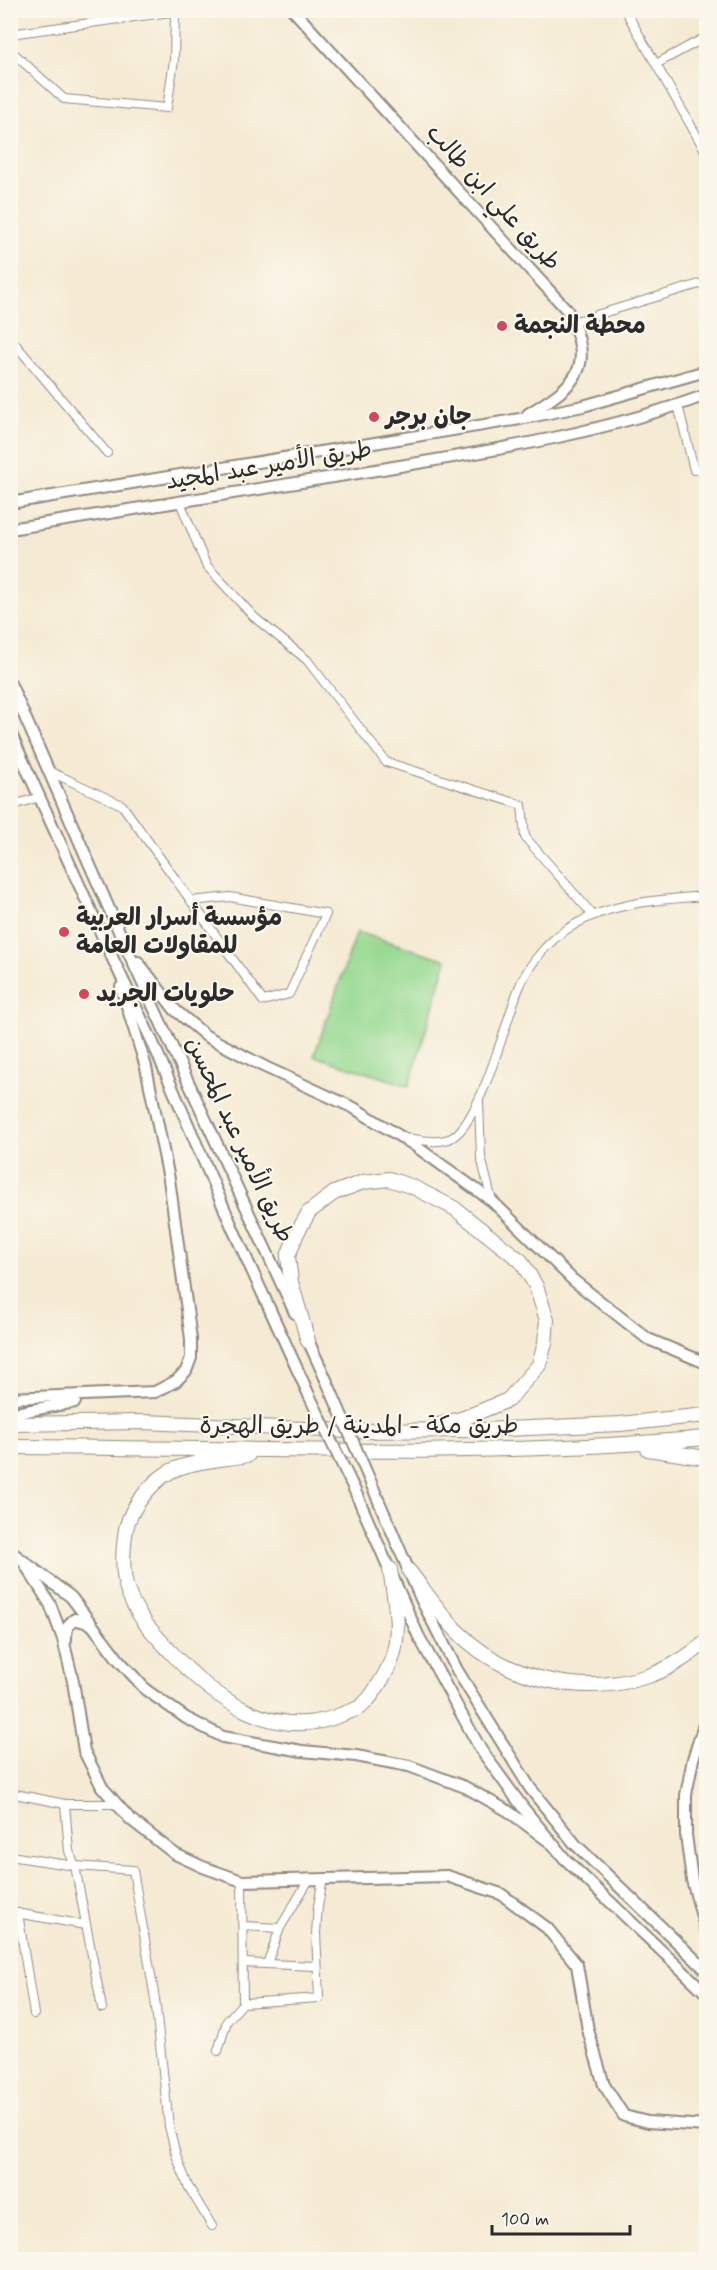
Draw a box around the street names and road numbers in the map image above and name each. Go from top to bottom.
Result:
street label: طريق علي ابن طالب [416,118,567,281]
street label: طريق الأمير عبد المجيد [163,431,374,498]
street label: طريق الأمير عبد المحسن [178,1031,303,1248]
street label: طريق مكة - المدينة / طريق الهجرة [199,1411,519,1442]

